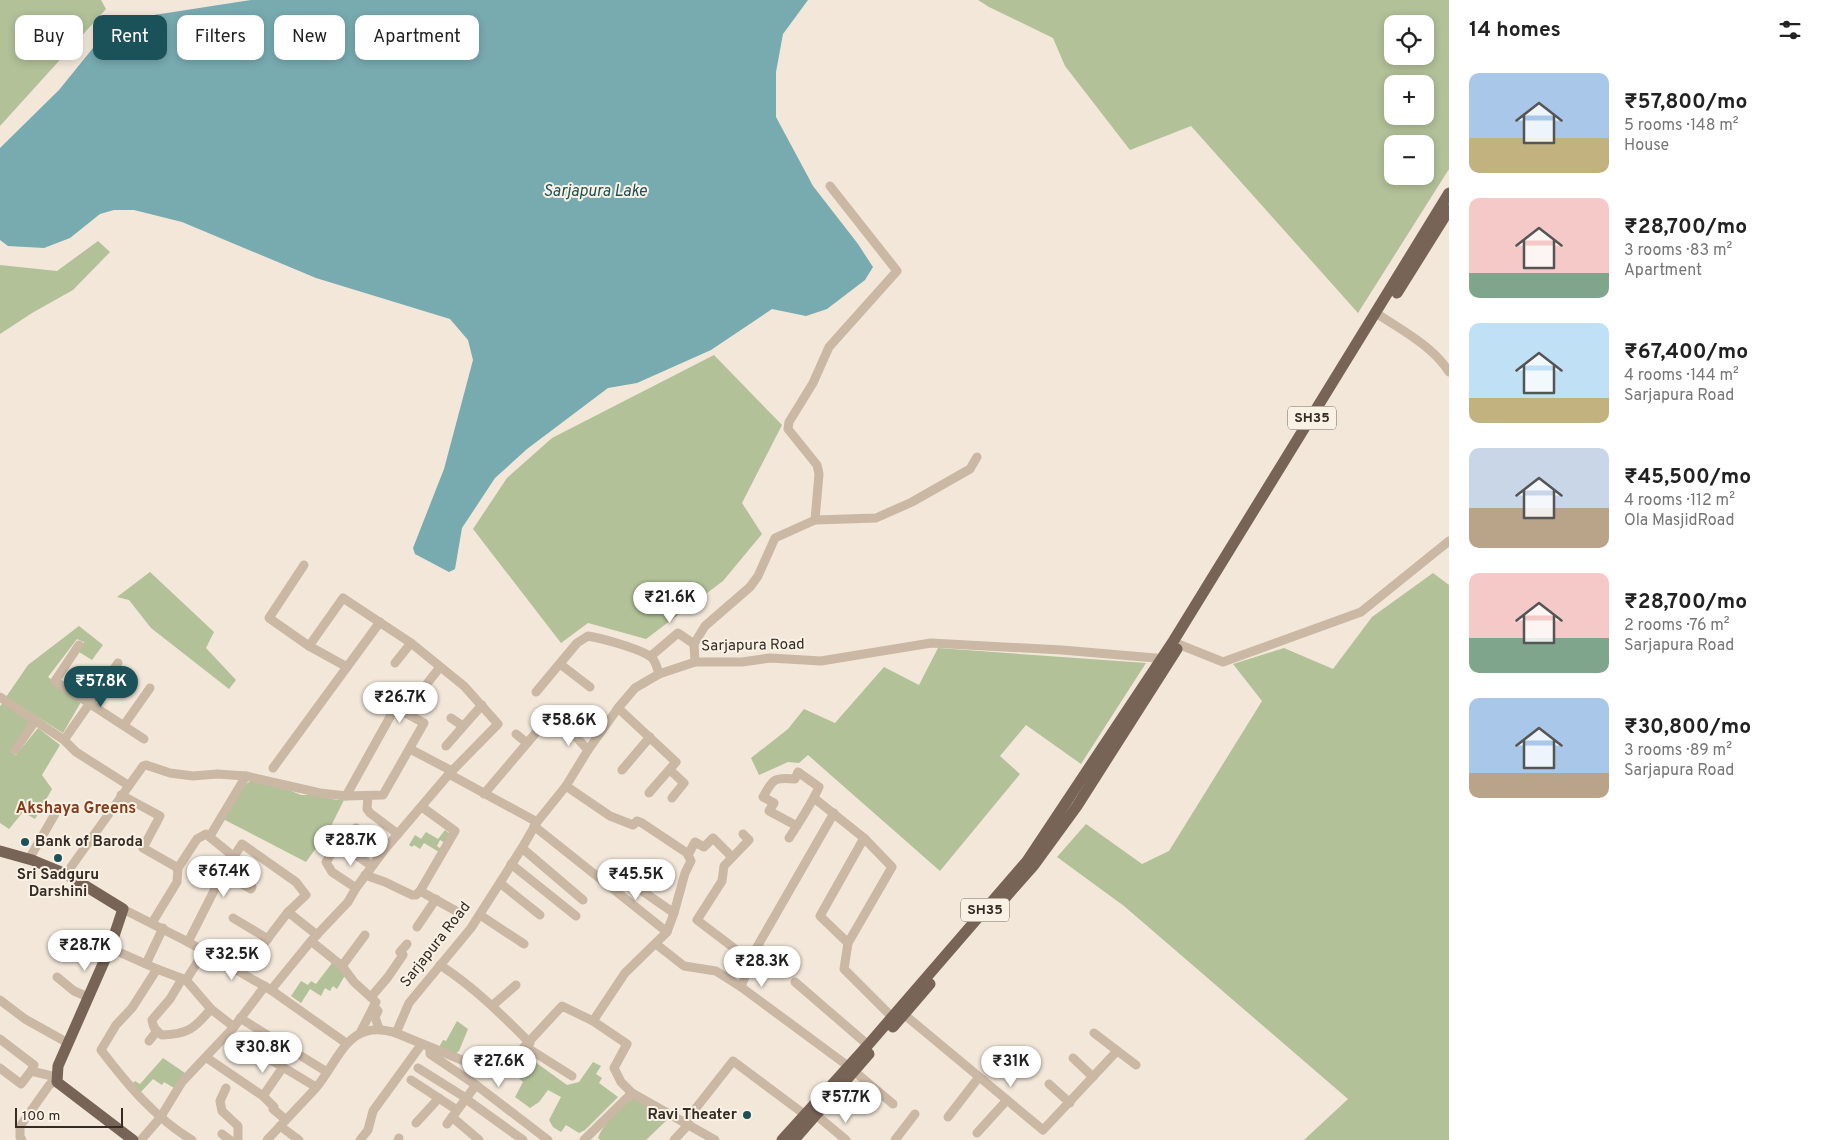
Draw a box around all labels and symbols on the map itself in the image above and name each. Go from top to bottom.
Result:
water label: Sarjapura Lake [543,182,648,202]
road number: SH35 [1288,406,1336,429]
pin: ₹21.6K [629,582,711,624]
street label: Sarjapura Road [701,636,805,656]
pin: ₹57.8K [60,666,142,708]
pin: ₹26.7K [359,682,441,724]
pin: ₹58.6K [528,704,610,747]
district label: Akshaya Greens [16,799,136,819]
pin: ₹28.7K [310,824,392,867]
place label: Bank of Baroda [35,833,143,852]
marker: Bank of Baroda [19,836,31,848]
marker: Sri Sadguru Darshini [52,852,64,864]
pin: ₹67.4K [183,856,265,898]
pin: ₹45.5K [595,858,677,901]
place label: Sri Sadguru Darshini [17,866,99,902]
street label: Sarjapura Road [397,898,475,992]
road number: SH35 [961,898,1009,922]
pin: ₹28.7K [44,930,126,972]
pin: ₹32.5K [191,938,273,981]
pin: ₹28.3K [721,946,803,988]
pin: ₹30.8K [222,1032,304,1074]
pin: ₹27.6K [458,1046,540,1088]
pin: ₹31K [981,1046,1041,1088]
pin: ₹57.7K [805,1082,887,1124]
scale bar [15,1105,122,1128]
place label: Ravi Theater [648,1106,738,1125]
marker: Ravi Theater [741,1109,753,1121]

